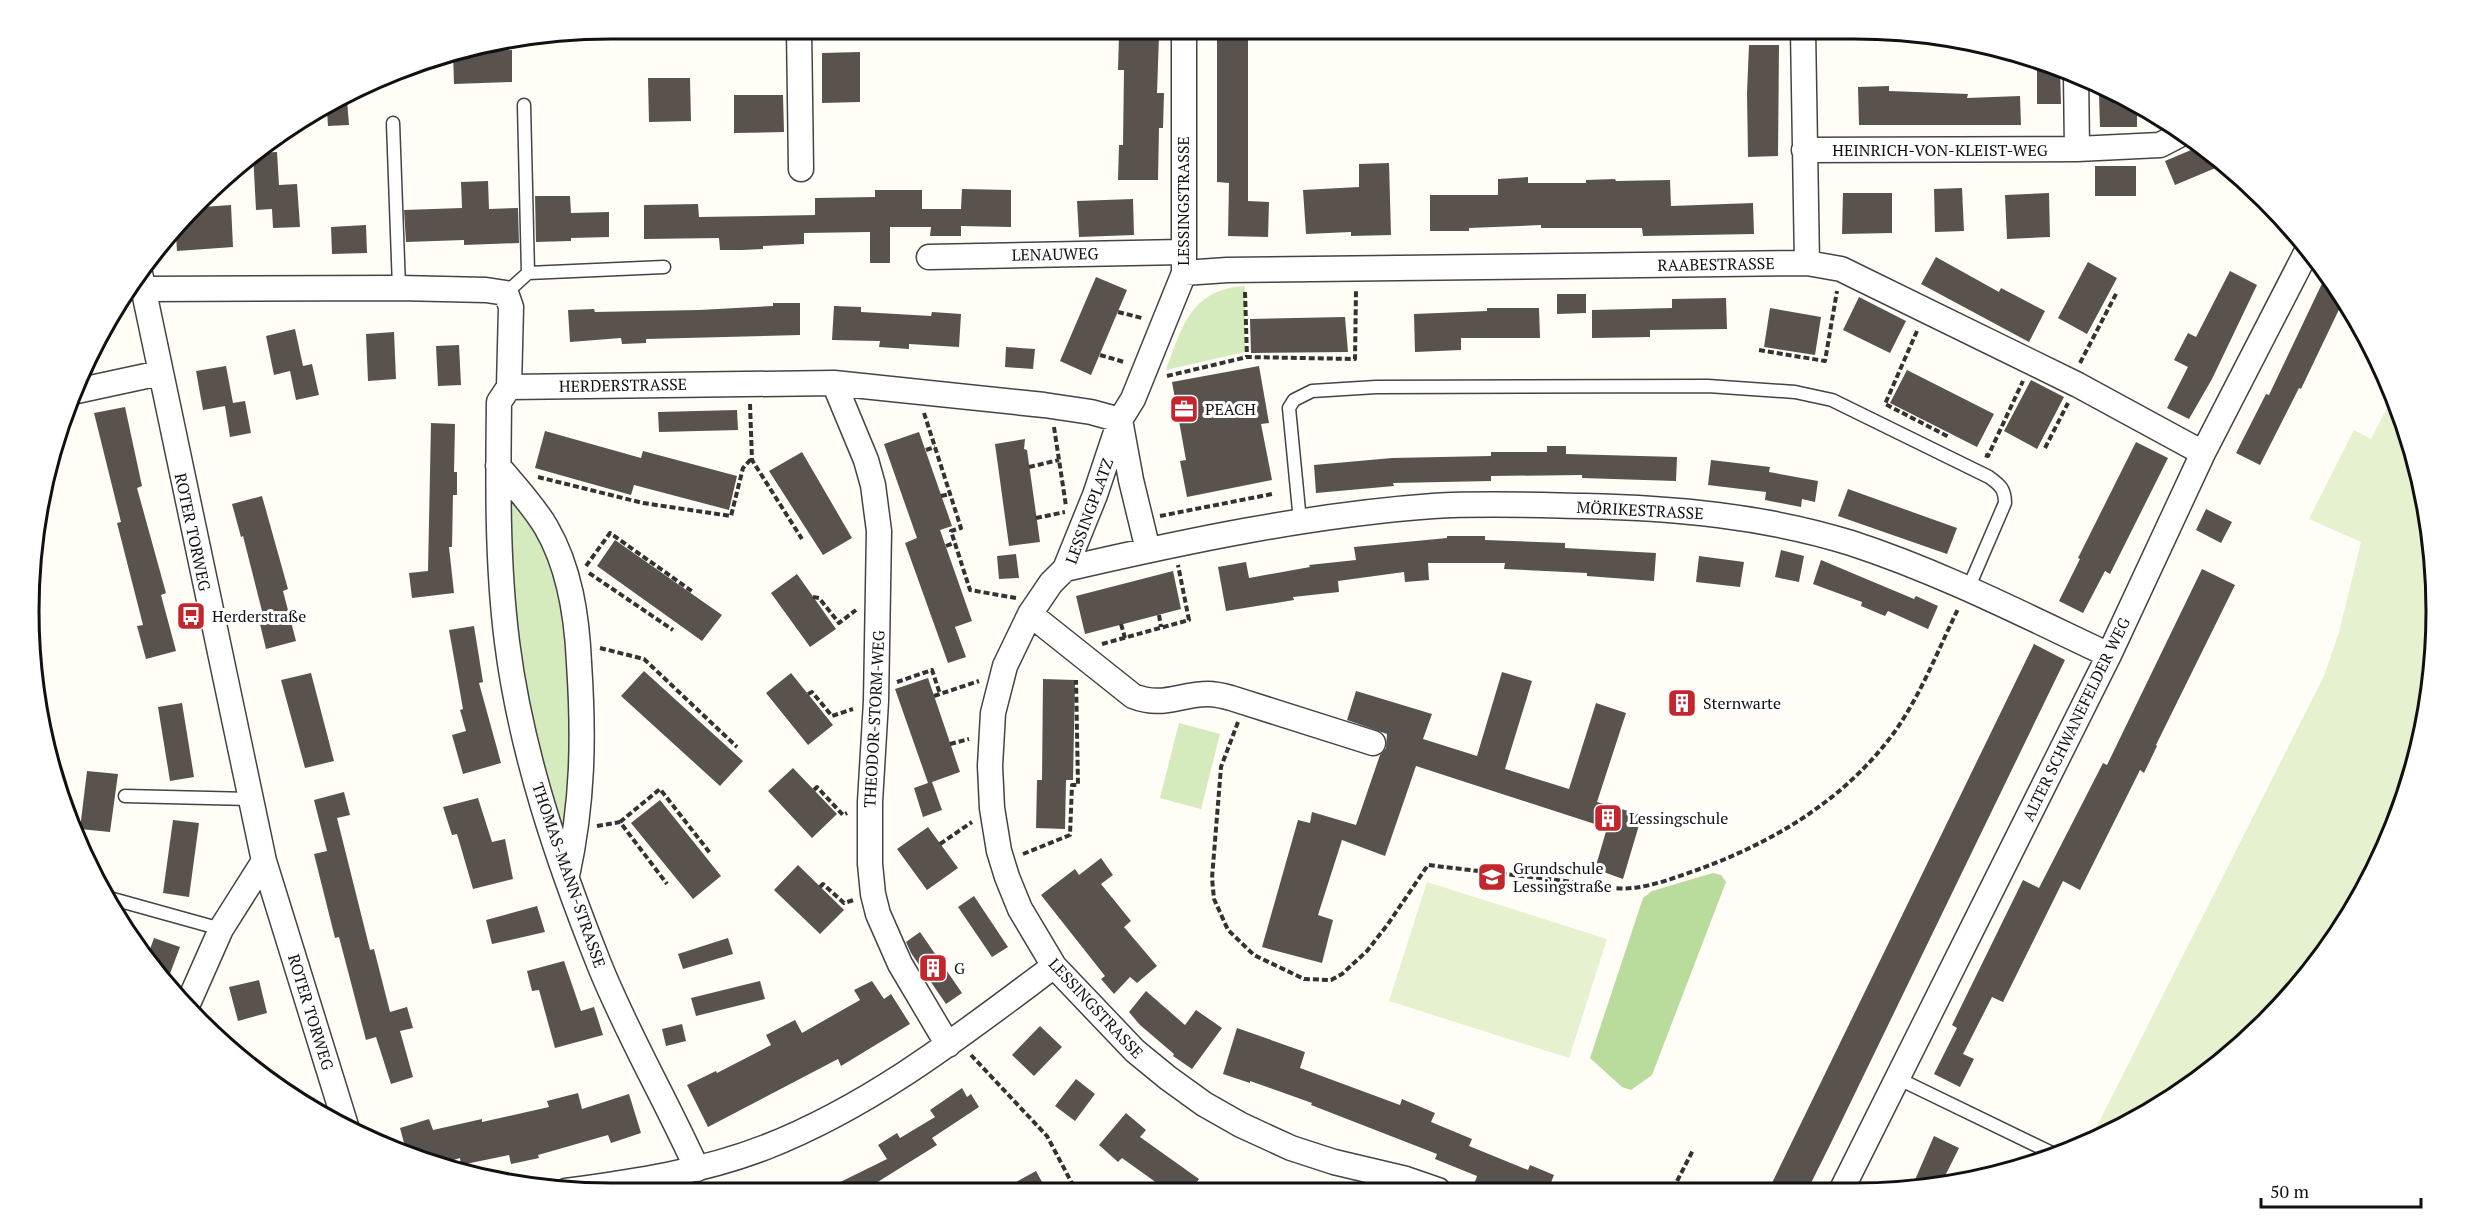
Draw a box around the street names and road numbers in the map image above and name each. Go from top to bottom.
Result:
street label: LESSINGSTRASSE [1172,136,1194,266]
street label: HEINRICH-VON-KLEIST-WEG [1832,139,2048,161]
street label: LENAUWEG [1011,242,1099,266]
street label: RAABESTRASSE [1657,252,1775,276]
street label: HERDERSTRASSE [559,373,687,397]
street label: LESSINGPLATZ [1060,455,1118,567]
street label: ROTER TORWEG [170,471,216,593]
street label: MÖRIKESTRASSE [1576,496,1704,524]
street label: ALTER SCHWANEFELDER WEG [2017,613,2135,825]
street label: THEODOR-STORM-WEG [858,630,890,808]
street label: THOMAS-MANN-STRASSE [527,779,611,971]
street label: ROTER TORWEG [283,951,339,1073]
street label: LESSINGSTRASSE [1044,953,1148,1063]

